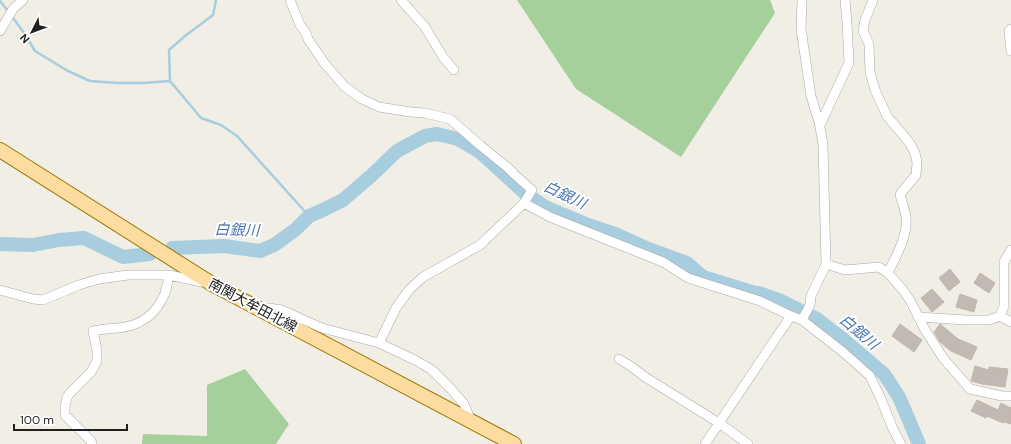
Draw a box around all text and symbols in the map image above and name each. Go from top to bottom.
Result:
north arrow [12,12,52,52]
text: N [17,31,32,46]
water label: 白銀川 [540,176,591,215]
water label: 白銀川 [214,219,262,241]
street label: 南関大牟田北線 [206,274,300,336]
water label: 白銀川 [835,310,884,355]
scale bar [14,406,127,432]
text: 100 m [20,412,54,428]

